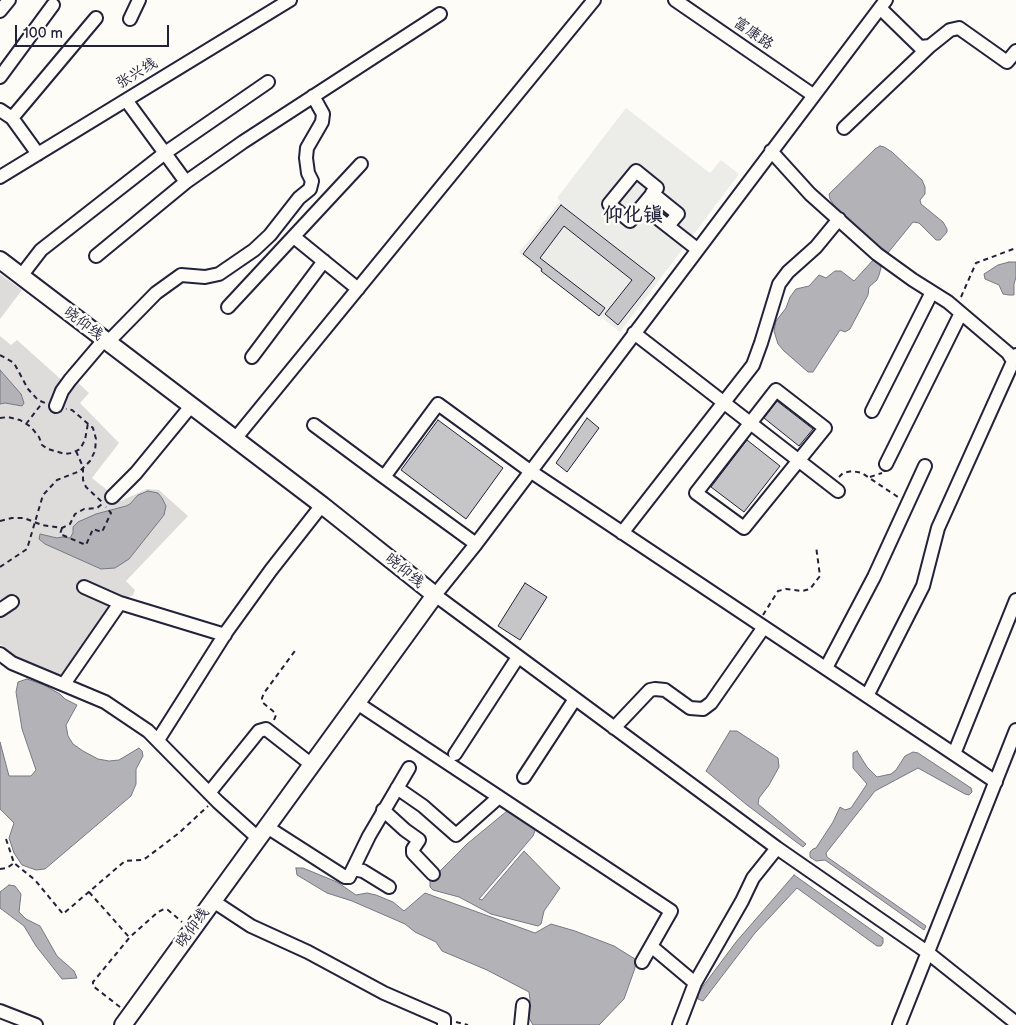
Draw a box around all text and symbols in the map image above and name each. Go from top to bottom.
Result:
street label: 富康路 [729,14,777,54]
scale bar [18,15,171,47]
text: 100 m [23,24,63,43]
street label: 张兴线 [113,55,161,93]
district label: 仰化镇 [603,204,663,228]
street label: 晓仰线 [60,303,106,345]
street label: 晓仰线 [381,550,427,592]
street label: 晓仰线 [172,905,214,951]

